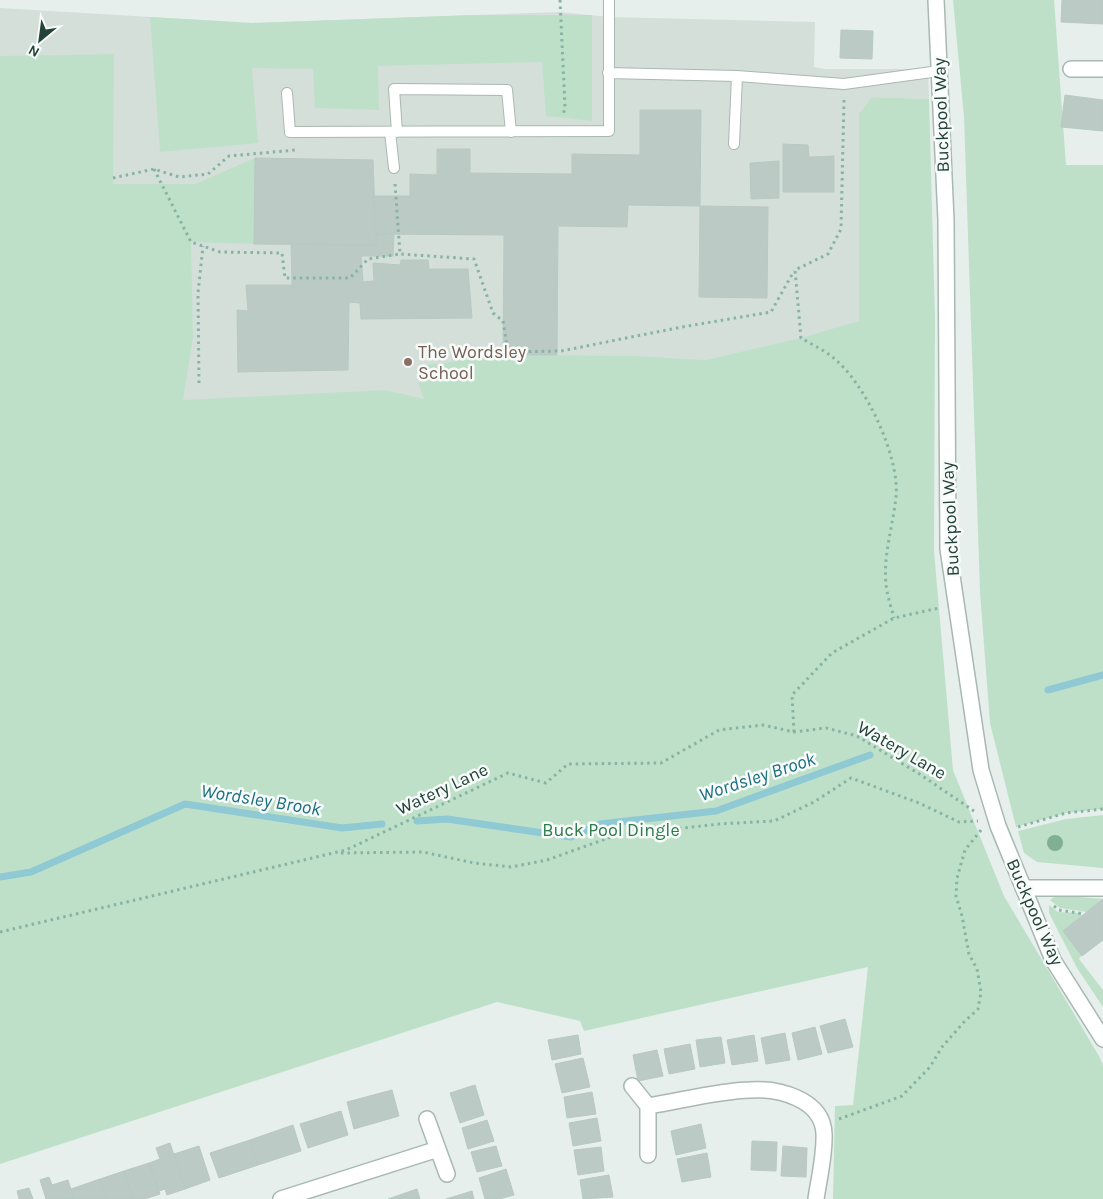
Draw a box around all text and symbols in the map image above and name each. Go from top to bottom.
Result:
north arrow [15,15,65,65]
text: N [25,41,42,61]
street label: Buckpool Way [928,57,954,173]
place label: The Wordsley School [418,341,527,384]
marker: The Wordsley School [402,356,414,368]
street label: Buckpool Way [936,460,964,577]
street label: Watery Lane [854,716,950,784]
water label: Wordsley Brook [696,748,819,806]
street label: Watery Lane [392,758,492,820]
water label: Wordsley Brook [199,780,323,820]
park label: Buck Pool Dingle [542,819,680,841]
street label: Buckpool Way [1002,855,1069,969]

